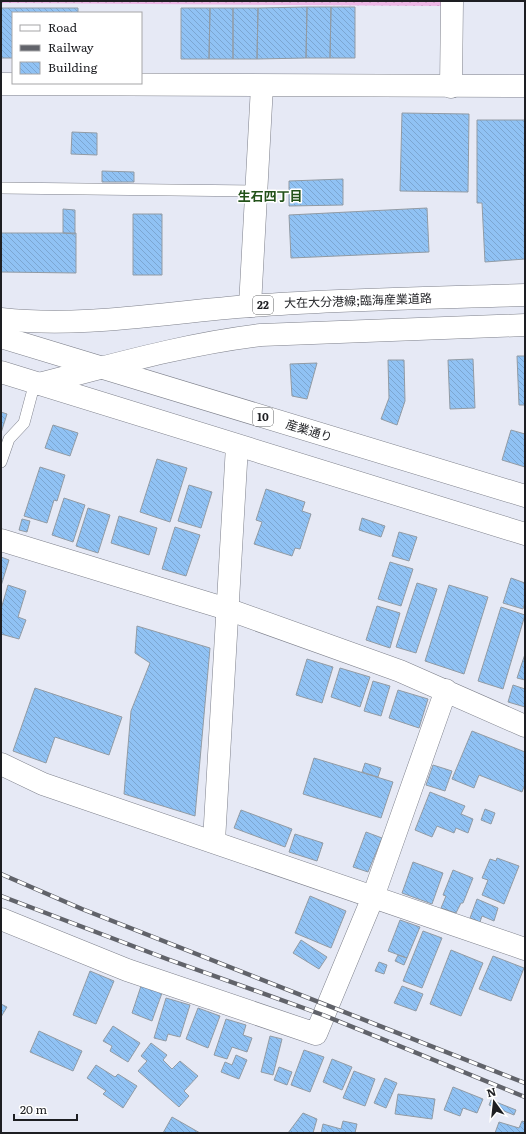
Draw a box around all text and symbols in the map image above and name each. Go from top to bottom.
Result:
legend [12,12,142,84]
text: Road [48,18,78,36]
text: Railway [48,38,94,56]
text: Building [48,58,98,76]
district label: 生石四丁目 [237,186,303,205]
street label: 大在大分港線;臨海産業道路 [284,288,432,312]
road number: 22 [253,296,273,314]
road number: 10 [253,408,273,426]
street label: 産業通り [284,414,335,446]
north arrow [474,1082,514,1122]
text: N [485,1082,498,1100]
scale bar [14,1096,77,1122]
text: 20 m [20,1100,47,1118]

